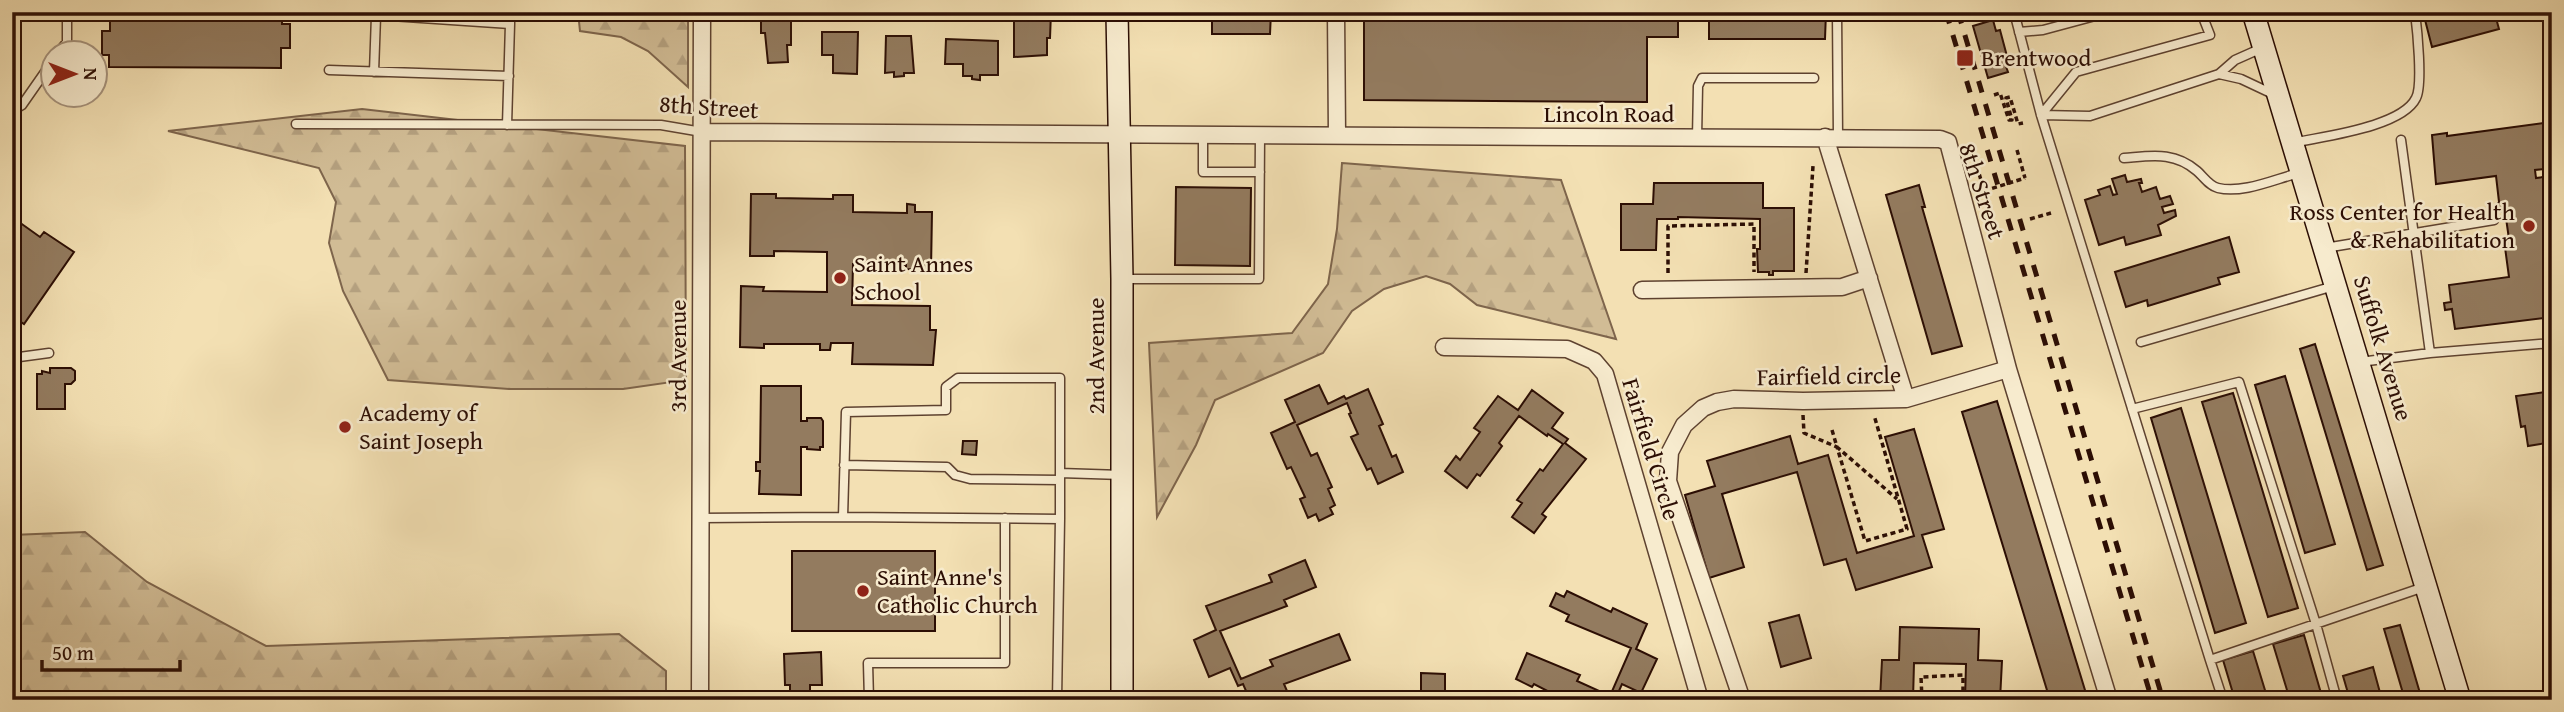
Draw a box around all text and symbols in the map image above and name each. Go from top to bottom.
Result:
north arrow [38,38,108,108]
place label: Brentwood [1981,40,2092,75]
marker: Brentwood [1955,48,1975,68]
text: N [77,68,105,81]
street label: 8th Street [658,86,760,127]
street label: Lincoln Road [1544,96,1674,131]
street label: 8th Street [1950,138,2015,244]
place label: Ross Center for Health & Rehabilitation [2290,194,2516,257]
marker: Ross Center for Health & Rehabilitation [2521,218,2537,234]
place label: Saint Annes School [854,246,973,309]
marker: Saint Annes School [832,270,848,286]
street label: Suffolk Avenue [2345,271,2422,425]
street label: 2nd Avenue [1078,298,1113,414]
street label: 3rd Avenue [660,299,695,413]
street label: Fairfield circle [1756,357,1902,394]
street label: Fairfield Circle [1613,374,1690,524]
place label: Academy of Saint Joseph [359,395,484,458]
marker: Academy of Saint Joseph [337,419,353,435]
place label: Saint Anne's Catholic Church [877,559,1038,622]
marker: Saint Anne's Catholic Church [855,583,871,599]
scale bar [42,628,180,672]
text: 50 m [52,637,94,668]

